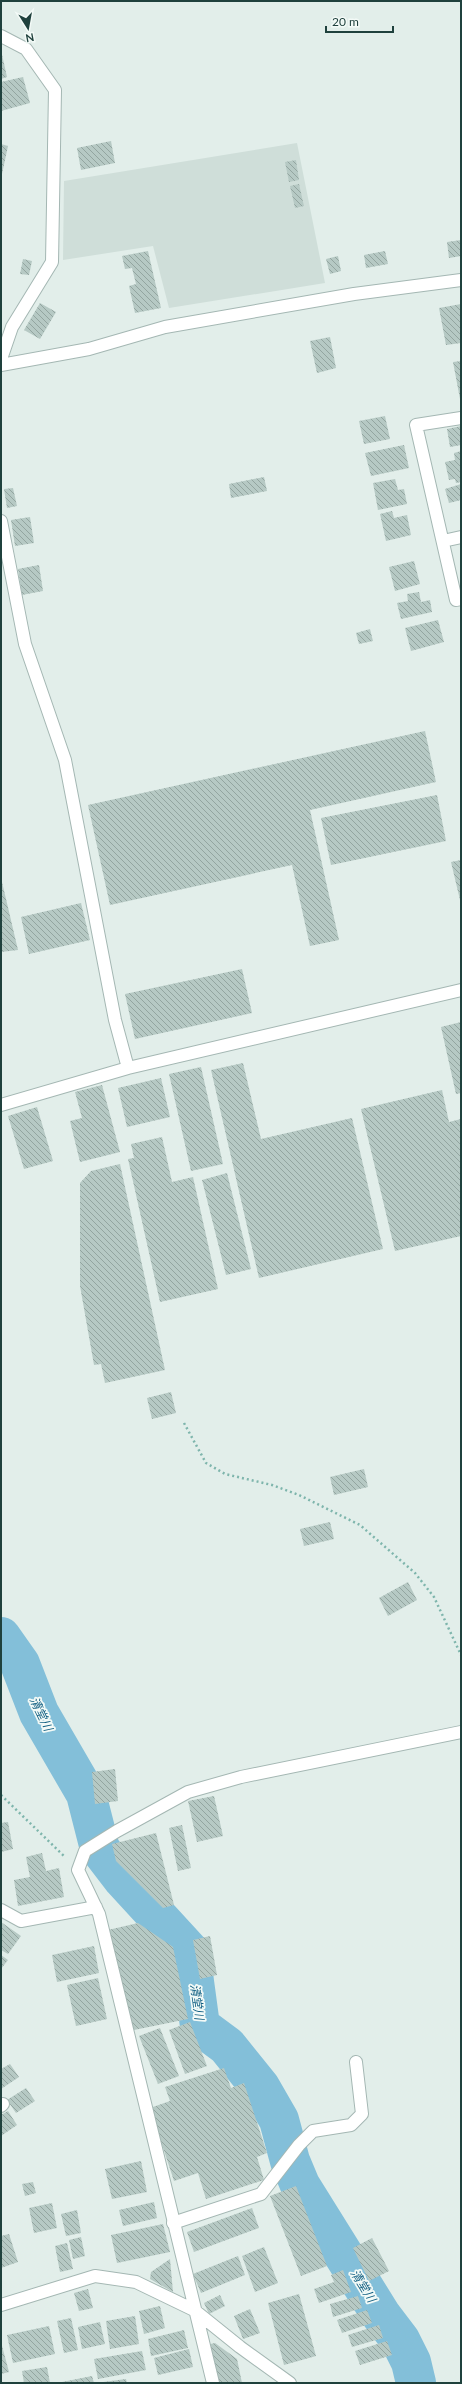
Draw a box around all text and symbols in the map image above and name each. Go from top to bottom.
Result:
north arrow [8,8,48,48]
scale bar [326,8,393,34]
text: 20 m [332,14,359,29]
text: N [25,31,35,45]
water label: 清堂川 [27,1694,57,1735]
water label: 清堂川 [188,1983,208,2023]
water label: 清堂川 [348,2266,380,2307]

